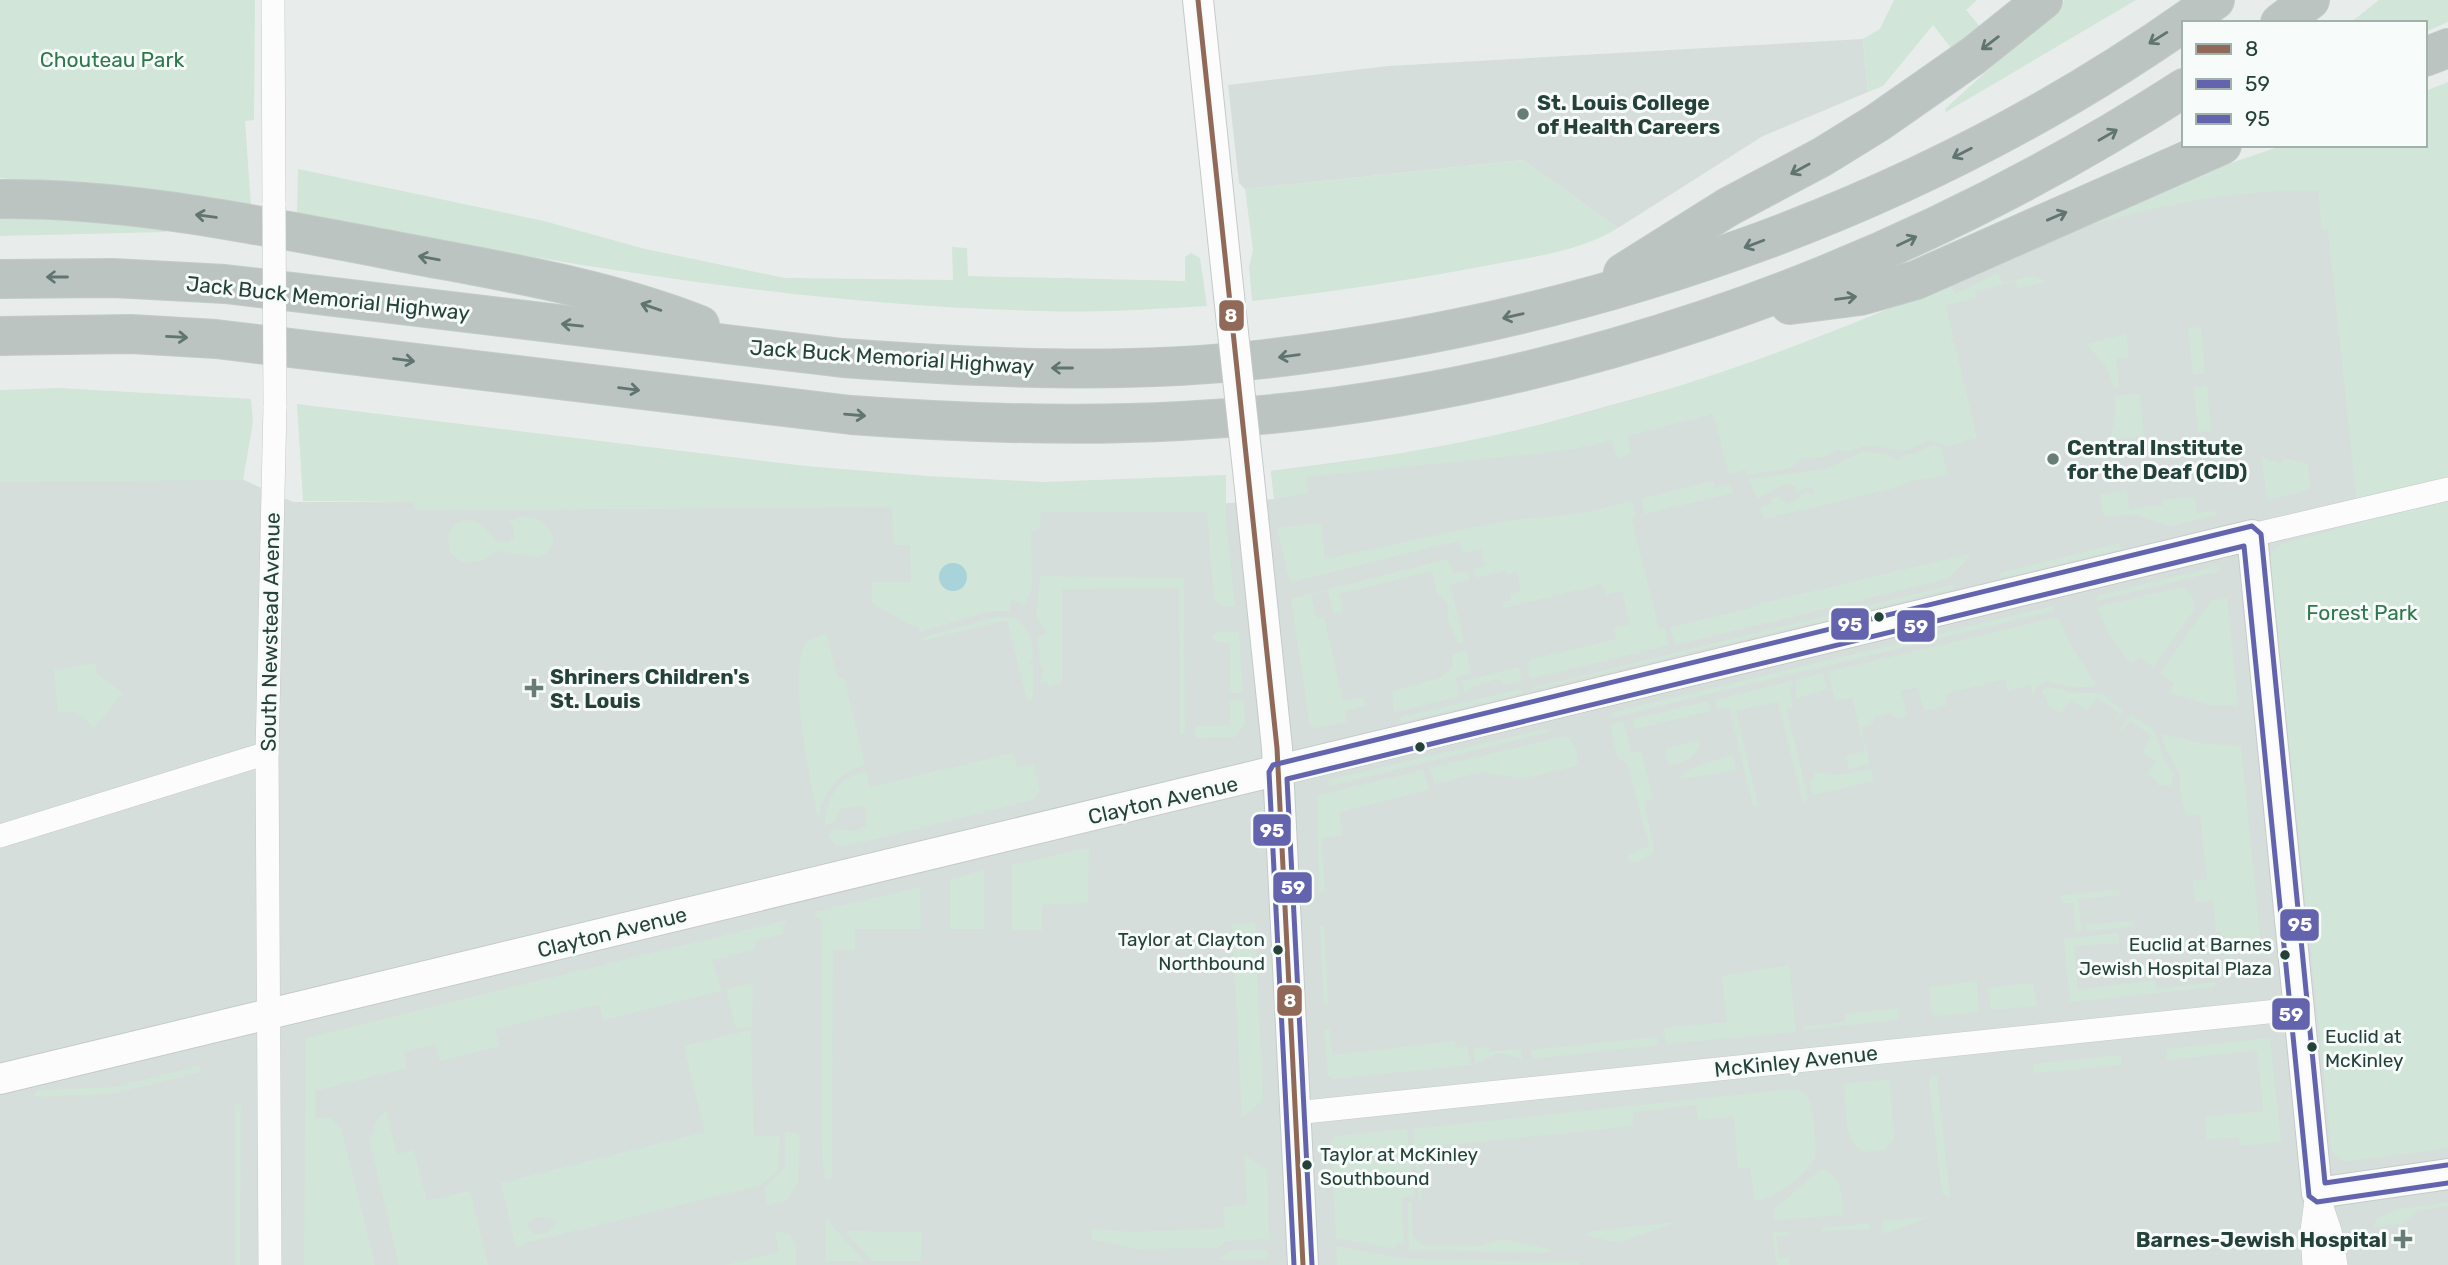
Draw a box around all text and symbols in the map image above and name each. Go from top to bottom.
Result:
legend [2182,21,2427,147]
one-way arrow [2149,32,2169,46]
one-way arrow [1981,36,2000,51]
text: 8 [2245,36,2258,61]
park label: Chouteau Park [40,47,184,72]
text: 59 [2245,71,2270,96]
place label: St. Louis College of Health Careers [1537,90,1720,139]
marker: St. Louis College of Health Careers [1515,106,1531,122]
text: 95 [2245,106,2270,131]
one-way arrow [2098,128,2118,142]
one-way arrow [1952,146,1973,160]
one-way arrow [1791,162,1811,176]
one-way arrow [195,209,218,222]
one-way arrow [2046,209,2067,222]
one-way arrow [1896,234,1917,247]
one-way arrow [1743,239,1765,251]
one-way arrow [418,251,441,264]
one-way arrow [45,271,68,284]
street label: Jack Buck Memorial Highway [185,271,471,325]
one-way arrow [1834,292,1857,305]
line badge: 8 [1218,299,1245,332]
one-way arrow [640,300,662,313]
text: 8 [1225,304,1238,327]
one-way arrow [1502,310,1525,323]
one-way arrow [561,318,583,331]
one-way arrow [166,330,189,343]
street label: Jack Buck Memorial Highway [749,335,1035,379]
one-way arrow [1279,349,1301,362]
one-way arrow [392,354,414,367]
one-way arrow [1051,362,1074,375]
one-way arrow [618,383,640,396]
one-way arrow [844,409,866,422]
place label: Central Institute for the Deaf (CID) [2067,435,2247,484]
marker: Central Institute for the Deaf (CID) [2045,451,2061,467]
street label: South Newstead Avenue [255,512,285,752]
park label: Forest Park [2306,600,2418,625]
line badge: 95 [1830,607,1870,641]
line badge: 59 [1896,609,1936,643]
unlabelled marker [1872,610,1886,624]
text: 95 [1838,613,1862,636]
text: 59 [1904,615,1928,638]
place label: Shriners Children's St. Louis [550,664,750,713]
marker: Shriners Children's St. Louis [524,678,544,698]
unlabelled marker [1413,740,1427,754]
street label: Clayton Avenue [1086,771,1240,829]
line badge: 95 [1252,813,1292,847]
text: 95 [1260,819,1284,842]
line badge: 59 [1272,871,1313,904]
text: 59 [1281,876,1305,899]
street label: Clayton Avenue [535,901,689,963]
line badge: 95 [2279,908,2320,942]
text: 95 [2288,913,2312,936]
place label: Taylor at Clayton Northbound [1118,928,1265,975]
place label: Euclid at Barnes Jewish Hospital Plaza [2079,933,2272,980]
marker: Taylor at Clayton Northbound [1271,943,1285,957]
marker: Euclid at Barnes Jewish Hospital Plaza [2278,948,2292,962]
line badge: 8 [1276,984,1303,1017]
text: 8 [1284,989,1297,1012]
line badge: 59 [2271,997,2311,1031]
text: 59 [2279,1003,2303,1026]
place label: Euclid at McKinley [2325,1025,2403,1072]
street label: McKinley Avenue [1713,1040,1879,1082]
marker: Euclid at McKinley [2305,1040,2319,1054]
place label: Taylor at McKinley Southbound [1320,1143,1478,1190]
marker: Taylor at McKinley Southbound [1300,1158,1314,1172]
place label: Barnes-Jewish Hospital [2136,1227,2387,1252]
marker: Barnes-Jewish Hospital [2393,1229,2413,1249]

